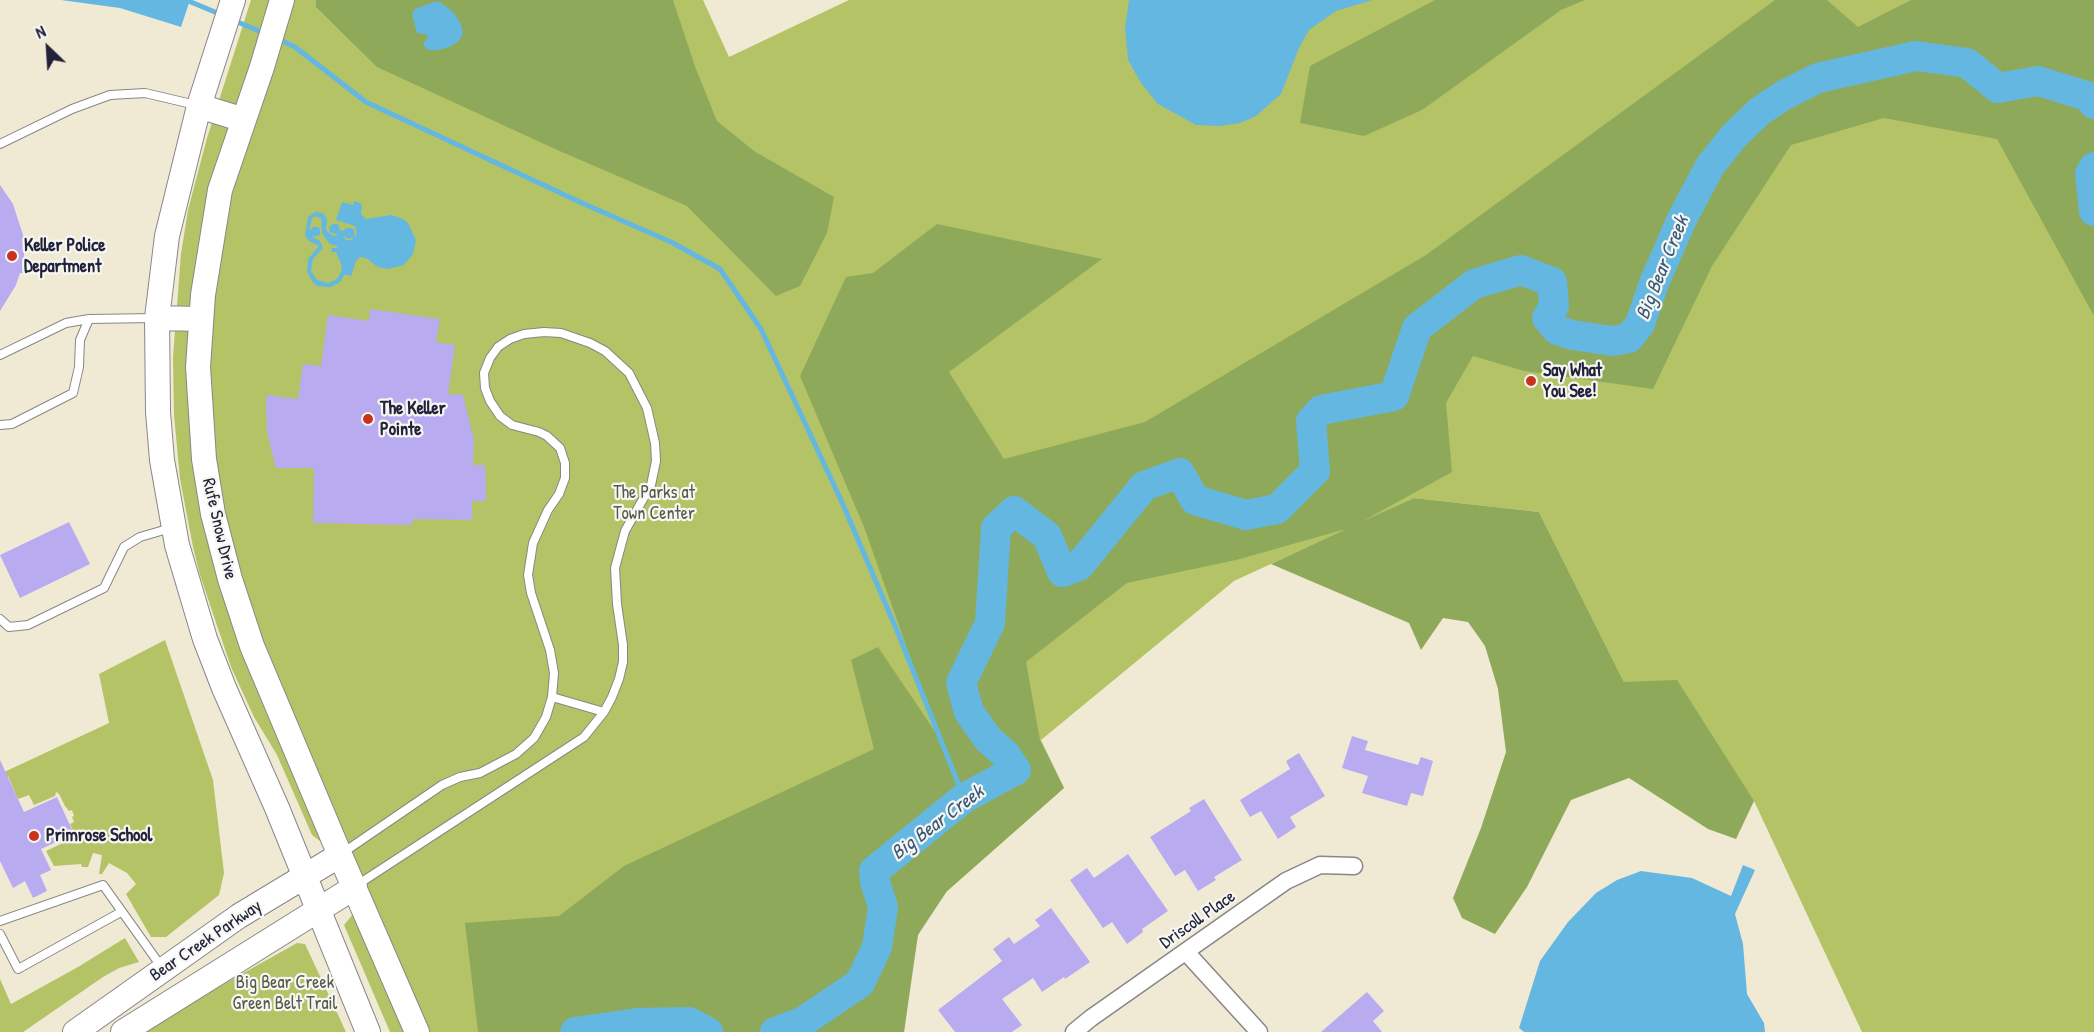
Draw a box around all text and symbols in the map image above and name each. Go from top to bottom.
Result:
north arrow [18,18,78,78]
text: N [32,20,49,43]
water label: Big Bear Creek [1631,213,1695,323]
place label: Keller Police Department [24,235,105,278]
marker: Keller Police Department [5,249,19,263]
place label: Say What You See! [1543,360,1602,403]
marker: Say What You See! [1524,374,1538,388]
place label: The Keller Pointe [380,398,446,440]
marker: The Keller Pointe [361,412,375,426]
street label: Rufe Snow Drive [197,476,241,582]
park label: The Parks at Town Center [613,482,695,524]
water label: Big Bear Creek [887,781,989,865]
place label: Primrose School [46,825,152,847]
marker: Primrose School [27,829,41,843]
street label: Driscoll Place [1156,886,1240,954]
street label: Bear Creek Parkway [146,896,266,986]
park label: Big Bear Creek Green Belt Trail [233,972,337,1014]

